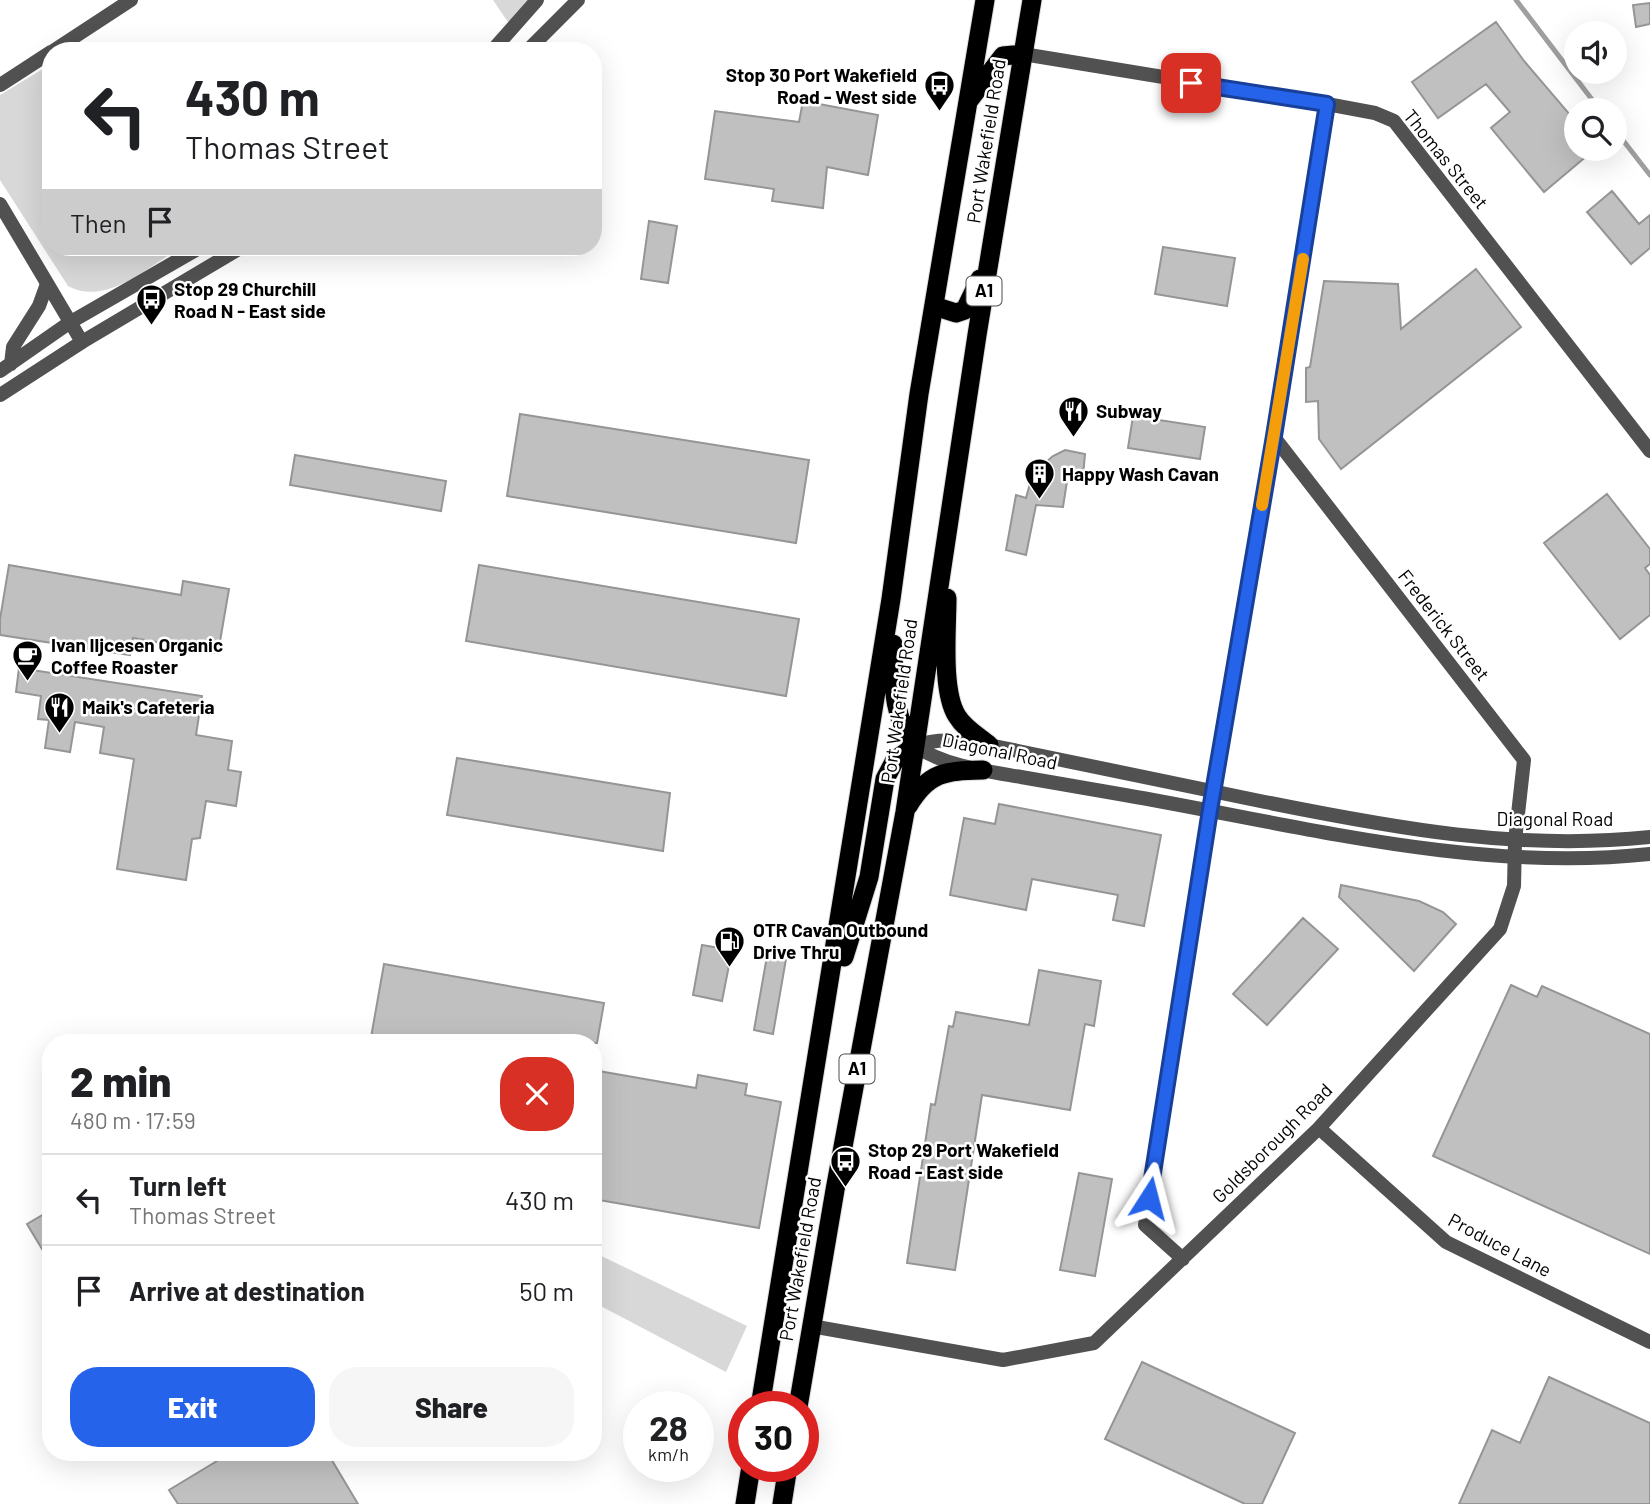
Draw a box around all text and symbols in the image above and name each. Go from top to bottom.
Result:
map controls [1564,21,1627,161]
button: sound [1564,21,1627,84]
pin [1161,53,1221,113]
street label: Port Wakefield Road [961,57,1010,225]
place label: Stop 30 Port Wakefield Road - West side [726,63,917,108]
icon: arrive [1172,64,1210,102]
text: 430 m [185,67,320,126]
bus stop icon: Stop 30 Port Wakefield Road - West side [923,69,957,113]
icon: left [70,70,161,161]
button: search [1564,98,1627,161]
street label: Thomas Street [1399,104,1494,213]
text: Thomas Street [185,127,390,165]
icon: arrive [141,203,179,241]
text: Then [70,207,127,238]
road number: A1 [967,276,1002,306]
place label: Stop 29 Churchill Road N - East side [174,277,326,322]
bus stop icon: Stop 29 Churchill Road N - East side [134,283,168,327]
restaurant icon: Subway [1056,394,1090,438]
place label: Subway [1096,399,1162,422]
building icon: Happy Wash Cavan [1022,457,1056,501]
place label: Happy Wash Cavan [1062,462,1219,485]
street label: Frederick Street [1394,564,1495,685]
street label: Port Wakefield Road [876,617,921,785]
place label: Ivan Iljcesen Organic Coffee Roaster [51,633,223,678]
cafe icon: Ivan Iljcesen Organic Coffee Roaster [11,639,45,683]
restaurant icon: Maik's Cafeteria [42,690,76,734]
place label: Maik's Cafeteria [82,695,215,718]
street label: Diagonal Road [941,727,1060,774]
street label: Diagonal Road [1497,807,1613,830]
place label: OTR Cavan Outbound Drive Thru [753,918,928,963]
fuel station icon: OTR Cavan Outbound Drive Thru [713,924,747,968]
road number: A1 [840,1054,874,1084]
text: 2 min [70,1055,171,1105]
button: close [500,1057,574,1131]
street label: Goldsborough Road [1207,1078,1336,1207]
text: 480 m · 17:59 [70,1106,196,1134]
place label: Stop 29 Port Wakefield Road - East side [868,1138,1059,1183]
bus stop icon: Stop 29 Port Wakefield Road - East side [828,1144,862,1188]
position arrow [1112,1161,1186,1235]
text: Turn left [129,1170,227,1201]
street label: Port Wakefield Road [774,1175,825,1343]
icon: left [70,1181,108,1219]
text: 430 m [505,1184,574,1215]
text: Thomas Street [129,1201,276,1229]
street label: Produce Lane [1445,1208,1556,1281]
icon: arrive [70,1272,108,1310]
text: Arrive at destination [129,1275,365,1306]
text: 50 m [519,1275,574,1306]
button: Exit [70,1367,315,1447]
button: Share [329,1367,574,1447]
speed limit sign: 30 [728,1391,819,1482]
text: 28 [649,1406,688,1448]
text: km/h [648,1443,689,1465]

